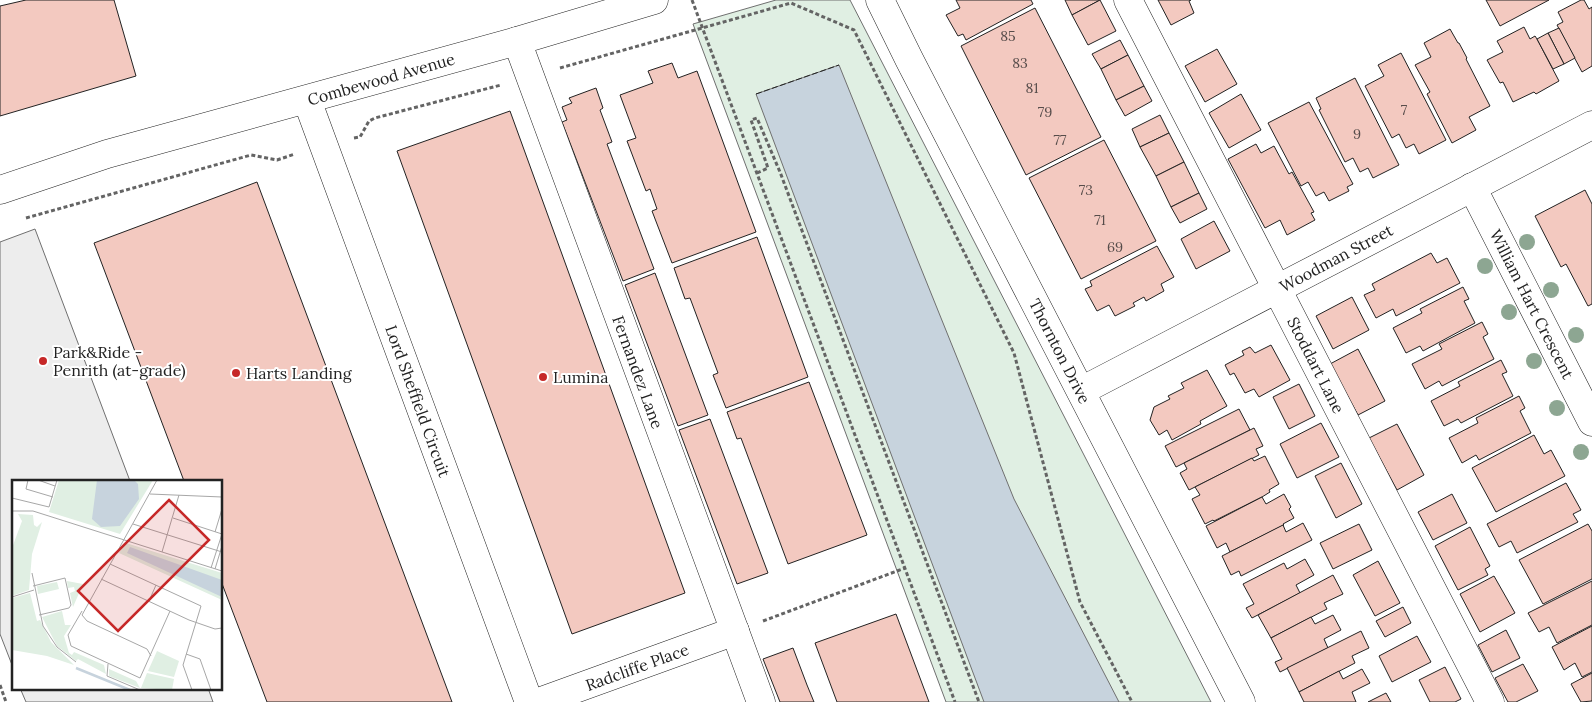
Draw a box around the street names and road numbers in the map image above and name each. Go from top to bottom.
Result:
street label: Combewood Avenue [305,48,457,110]
street label: Woodman Street [1276,219,1397,296]
street label: William Hart Crescent [1486,226,1579,383]
street label: Thornton Drive [1025,295,1095,407]
street label: Fernandez Lane [608,313,668,431]
street label: Stoddart Lane [1283,313,1349,417]
street label: Lord Sheffield Circuit [381,322,455,481]
street label: Radcliffe Place [583,639,692,695]

